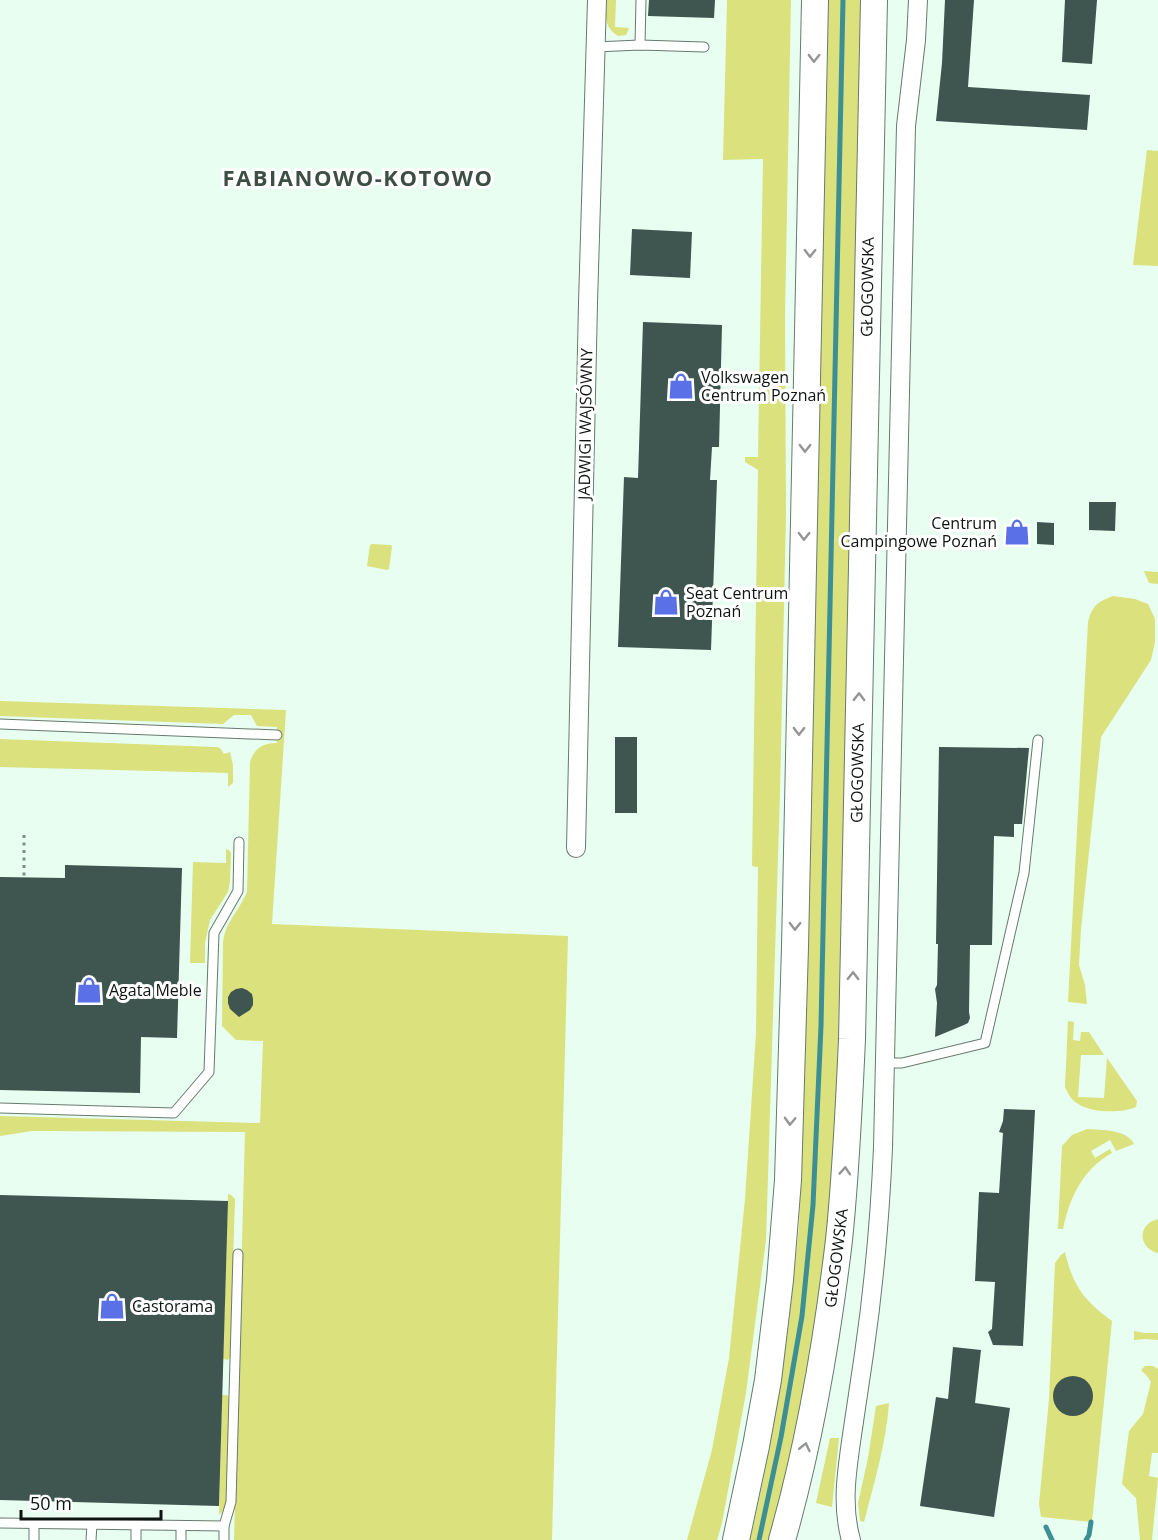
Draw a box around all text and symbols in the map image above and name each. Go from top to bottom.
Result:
one-way arrow [807,54,820,63]
district label: FABIANOWO-KOTOWO [223,162,493,192]
street label: GŁOGOWSKA [855,236,879,337]
one-way arrow [803,249,816,258]
street label: JADWIGI WAJSÓWNY [573,348,597,502]
place label: Volkswagen Centrum Poznań [701,366,826,406]
shop icon: Volkswagen Centrum Poznań [666,371,696,401]
one-way arrow [799,444,812,453]
place label: Centrum Campingowe Poznań [840,512,997,552]
shop icon: Centrum Campingowe Poznań [1002,517,1032,547]
one-way arrow [797,531,810,540]
place label: Seat Centrum Poznań [686,582,788,622]
shop icon: Seat Centrum Poznań [651,587,681,617]
one-way arrow [853,693,865,702]
street label: GŁOGOWSKA [845,722,869,823]
one-way arrow [793,726,805,735]
one-way arrow [789,921,802,930]
one-way arrow [847,972,859,981]
shop icon: Agata Meble [74,975,104,1005]
place label: Agata Meble [109,979,202,1001]
one-way arrow [784,1116,797,1125]
one-way arrow [838,1166,851,1175]
street label: GŁOGOWSKA [819,1206,853,1309]
shop icon: Castorama [97,1291,127,1321]
place label: Castorama [132,1295,213,1317]
one-way arrow [797,1442,810,1452]
scale bar [21,1483,160,1521]
text: 50 m [30,1491,72,1515]

